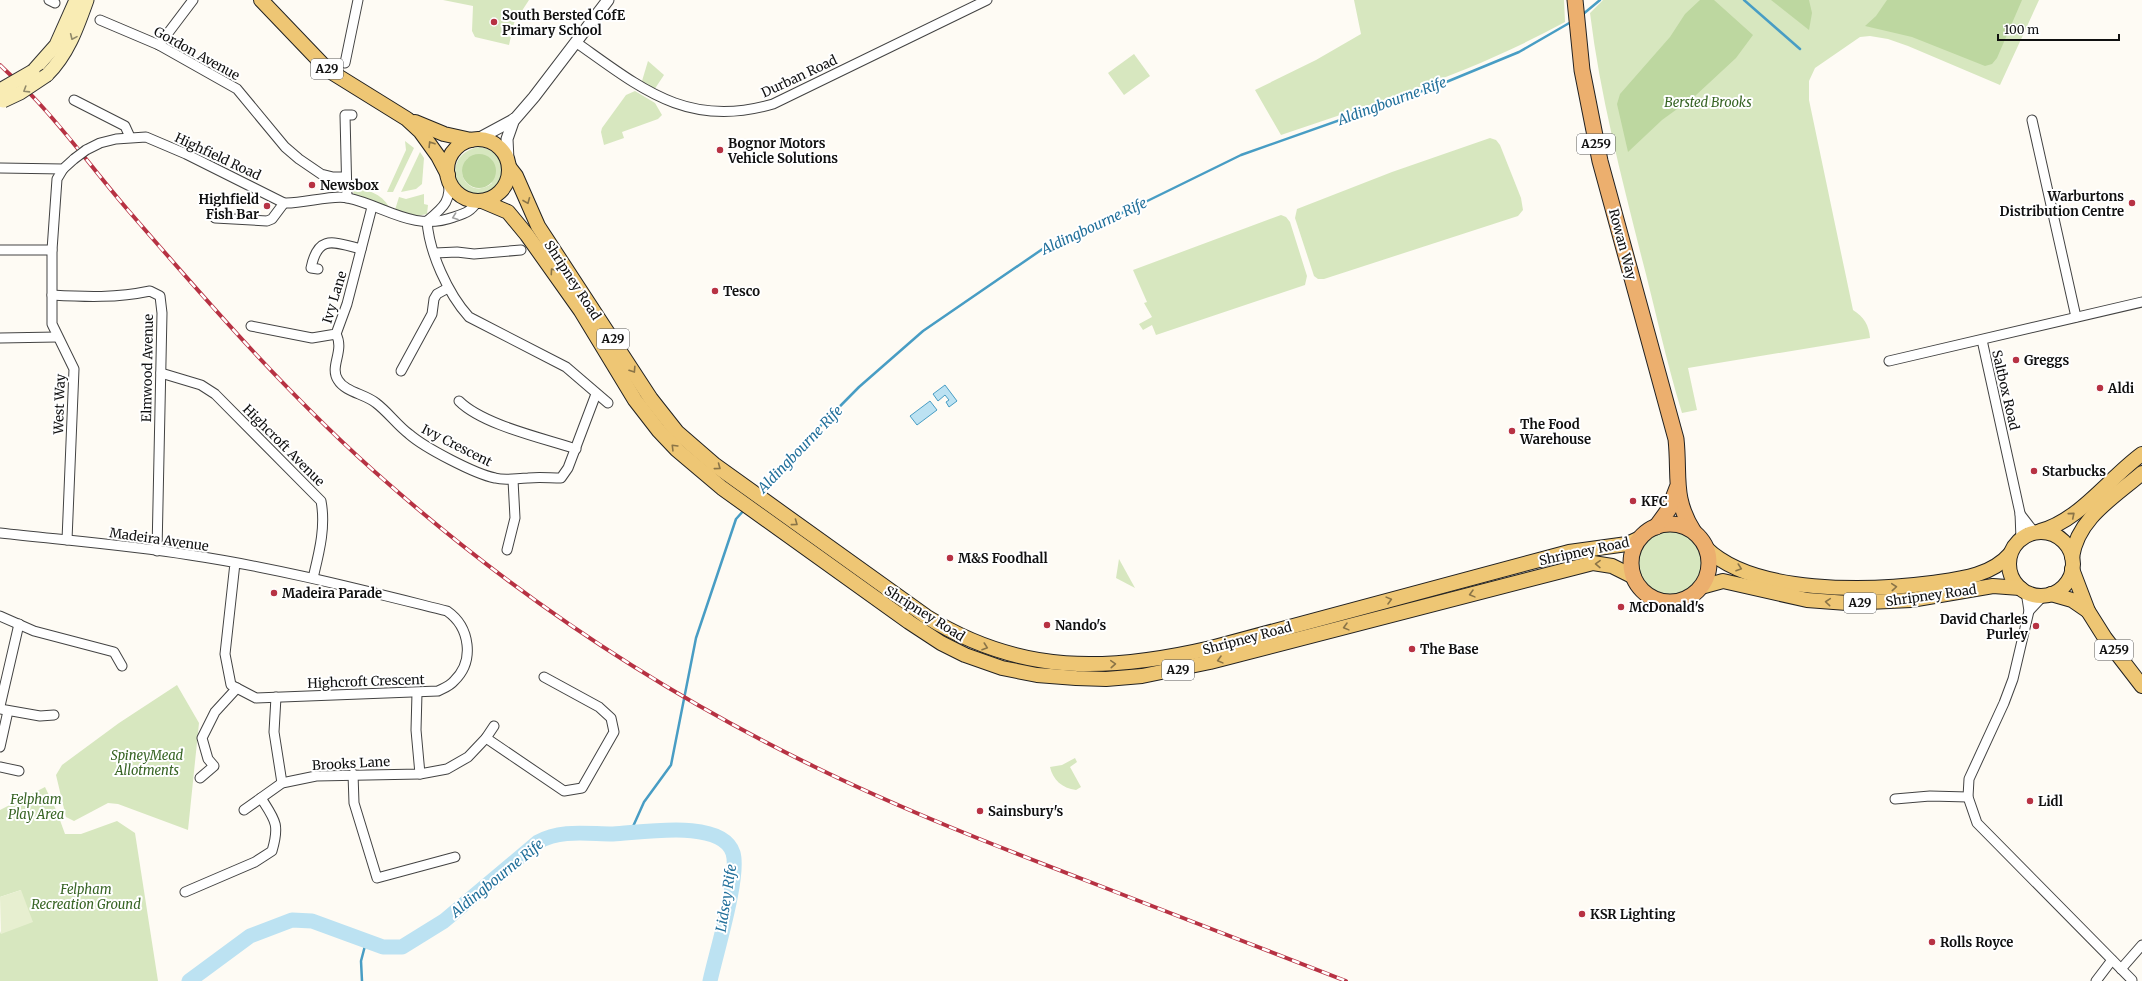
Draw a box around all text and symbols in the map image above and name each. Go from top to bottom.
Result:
place label: South Bersted CofE Primary School [502,7,626,39]
scale bar [1998,16,2119,42]
marker: South Bersted CofE Primary School [489,17,499,27]
text: 100 m [2004,22,2039,37]
street label: Gordon Avenue [151,23,243,84]
one-way arrow [70,32,78,40]
street label: Durban Road [759,51,840,101]
road number: A29 [311,59,343,79]
water label: Aldingbourne Rife [1334,73,1449,129]
one-way arrow [23,85,30,92]
park label: Bersted Brooks [1664,94,1752,111]
street label: Highfield Road [172,129,264,184]
road number: A259 [1577,134,1615,154]
place label: Bognor Motors Vehicle Solutions [727,135,838,167]
one-way arrow [428,142,435,149]
marker: Bognor Motors Vehicle Solutions [715,145,725,155]
place label: Newsbox [320,177,379,194]
marker: Newsbox [307,180,317,190]
place label: Warburtons Distribution Centre [2000,188,2124,220]
place label: Highfield Fish Bar [198,191,259,223]
water label: Aldingbourne Rife [1037,194,1150,259]
one-way arrow [522,198,530,205]
marker: Warburtons Distribution Centre [2127,198,2137,208]
marker: Highfield Fish Bar [262,201,272,211]
street label: Rowan Way [1605,207,1640,282]
one-way arrow [452,212,459,220]
street label: Shripney Road [540,237,605,323]
one-way arrow [550,268,558,275]
street label: Ivy Lane [318,269,351,325]
place label: Tesco [723,283,760,300]
marker: Tesco [710,286,720,296]
street label: Elmwood Avenue [138,313,157,422]
road number: A29 [597,329,629,349]
street label: Saltbox Road [1988,348,2023,432]
place label: Greggs [2024,352,2069,369]
marker: Greggs [2011,355,2021,365]
one-way arrow [628,366,636,373]
street label: West Way [50,373,69,436]
place label: Aldi [2107,380,2135,397]
marker: Aldi [2095,383,2105,393]
street label: Highcroft Avenue [239,401,328,490]
water label: Aldingbourne Rife [753,402,846,497]
place label: The Food Warehouse [1519,416,1591,448]
street label: Ivy Crescent [419,420,495,470]
marker: The Food Warehouse [1507,426,1517,436]
one-way arrow [671,444,679,452]
one-way arrow [714,462,721,469]
place label: Starbucks [2042,463,2106,480]
marker: Starbucks [2029,466,2039,476]
place label: KFC [1641,493,1668,510]
marker: KFC [1628,496,1638,506]
one-way arrow [2067,513,2075,520]
one-way arrow [791,518,798,526]
street label: Madeira Avenue [108,524,210,555]
street label: Shripney Road [1537,534,1631,569]
place label: M&S Foodhall [958,550,1048,567]
marker: M&S Foodhall [945,553,955,563]
one-way arrow [1595,560,1601,568]
one-way arrow [1735,564,1742,572]
street label: Shripney Road [1884,581,1978,610]
street label: Shripney Road [881,582,968,645]
one-way arrow [1891,583,1897,592]
place label: Madeira Parade [282,585,382,602]
marker: Madeira Parade [269,588,279,598]
one-way arrow [1469,590,1475,598]
road number: A29 [1844,593,1876,613]
one-way arrow [1386,596,1393,605]
one-way arrow [1825,597,1831,606]
place label: McDonald's [1629,599,1705,616]
marker: McDonald's [1616,602,1626,612]
place label: David Charles Purley [1940,611,2028,643]
place label: Nando's [1055,617,1106,634]
street label: Shripney Road [1201,618,1294,659]
marker: Nando's [1042,620,1052,630]
marker: David Charles Purley [2031,621,2041,631]
one-way arrow [1343,622,1350,631]
road number: A259 [2095,640,2133,660]
place label: The Base [1420,641,1479,658]
one-way arrow [982,642,989,651]
marker: The Base [1407,644,1417,654]
one-way arrow [1217,655,1224,664]
one-way arrow [1110,659,1116,668]
road number: A29 [1162,660,1194,680]
street label: Highcroft Crescent [307,671,425,692]
park label: SpineyMead Allotments [111,747,184,779]
street label: Brooks Lane [312,753,391,774]
park label: Felpham Play Area [8,791,64,823]
place label: Lidl [2038,793,2063,810]
marker: Lidl [2025,796,2035,806]
place label: Sainsbury's [988,803,1064,820]
marker: Sainsbury's [975,806,985,816]
water label: Aldingbourne Rife [446,835,547,922]
water label: Lidsey Rife [712,863,740,933]
park label: Felpham Recreation Ground [31,881,141,913]
place label: KSR Lighting [1590,906,1675,923]
marker: KSR Lighting [1577,909,1587,919]
place label: Rolls Royce [1940,934,2013,951]
marker: Rolls Royce [1927,937,1937,947]

